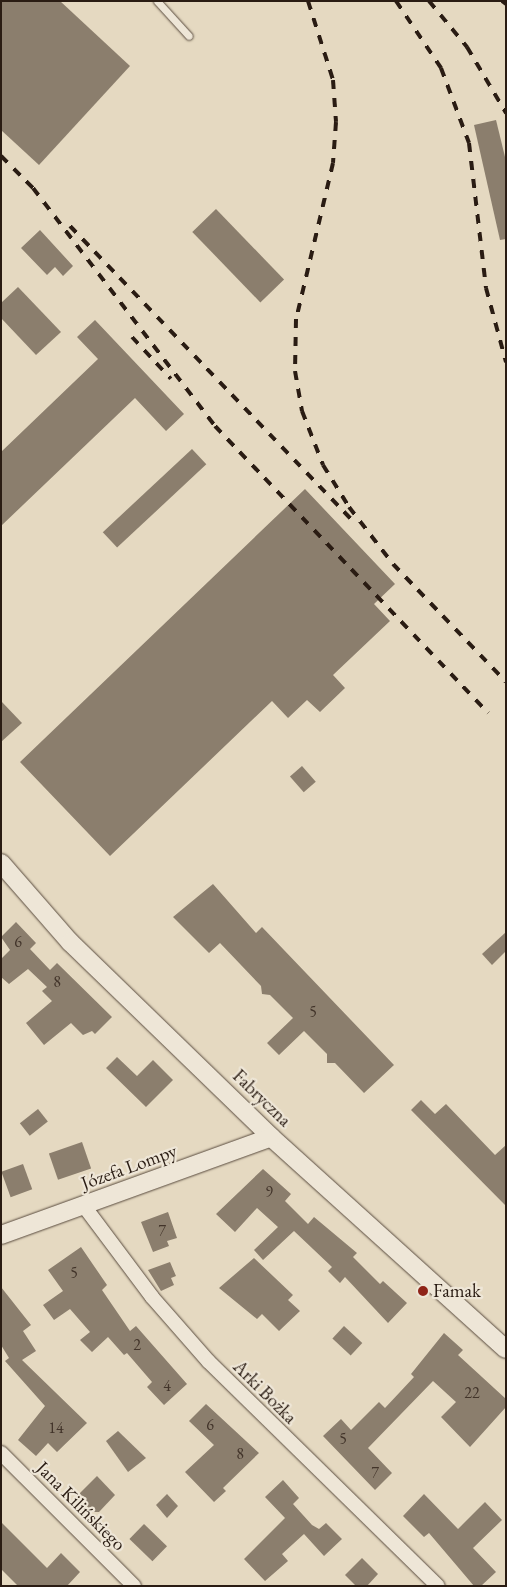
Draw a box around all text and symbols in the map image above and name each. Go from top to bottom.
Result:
house number: 6 [14,932,22,952]
house number: 8 [53,972,61,992]
house number: 5 [309,1002,317,1022]
street label: Fabryczna [228,1065,296,1131]
street label: Józefa Lompy [78,1139,180,1195]
house number: 9 [265,1182,273,1202]
house number: 7 [158,1221,166,1241]
house number: 5 [70,1263,78,1283]
place label: Famak [433,1280,481,1302]
marker: Famak [417,1285,429,1297]
house number: 2 [133,1335,141,1355]
street label: Arki Bożka [228,1355,302,1429]
house number: 4 [163,1376,171,1396]
house number: 22 [464,1383,480,1403]
house number: 6 [206,1415,214,1435]
house number: 14 [48,1418,64,1438]
house number: 5 [339,1429,347,1449]
house number: 8 [236,1444,244,1464]
street label: Jana Kilińskiego [32,1457,130,1555]
house number: 7 [371,1463,379,1483]

